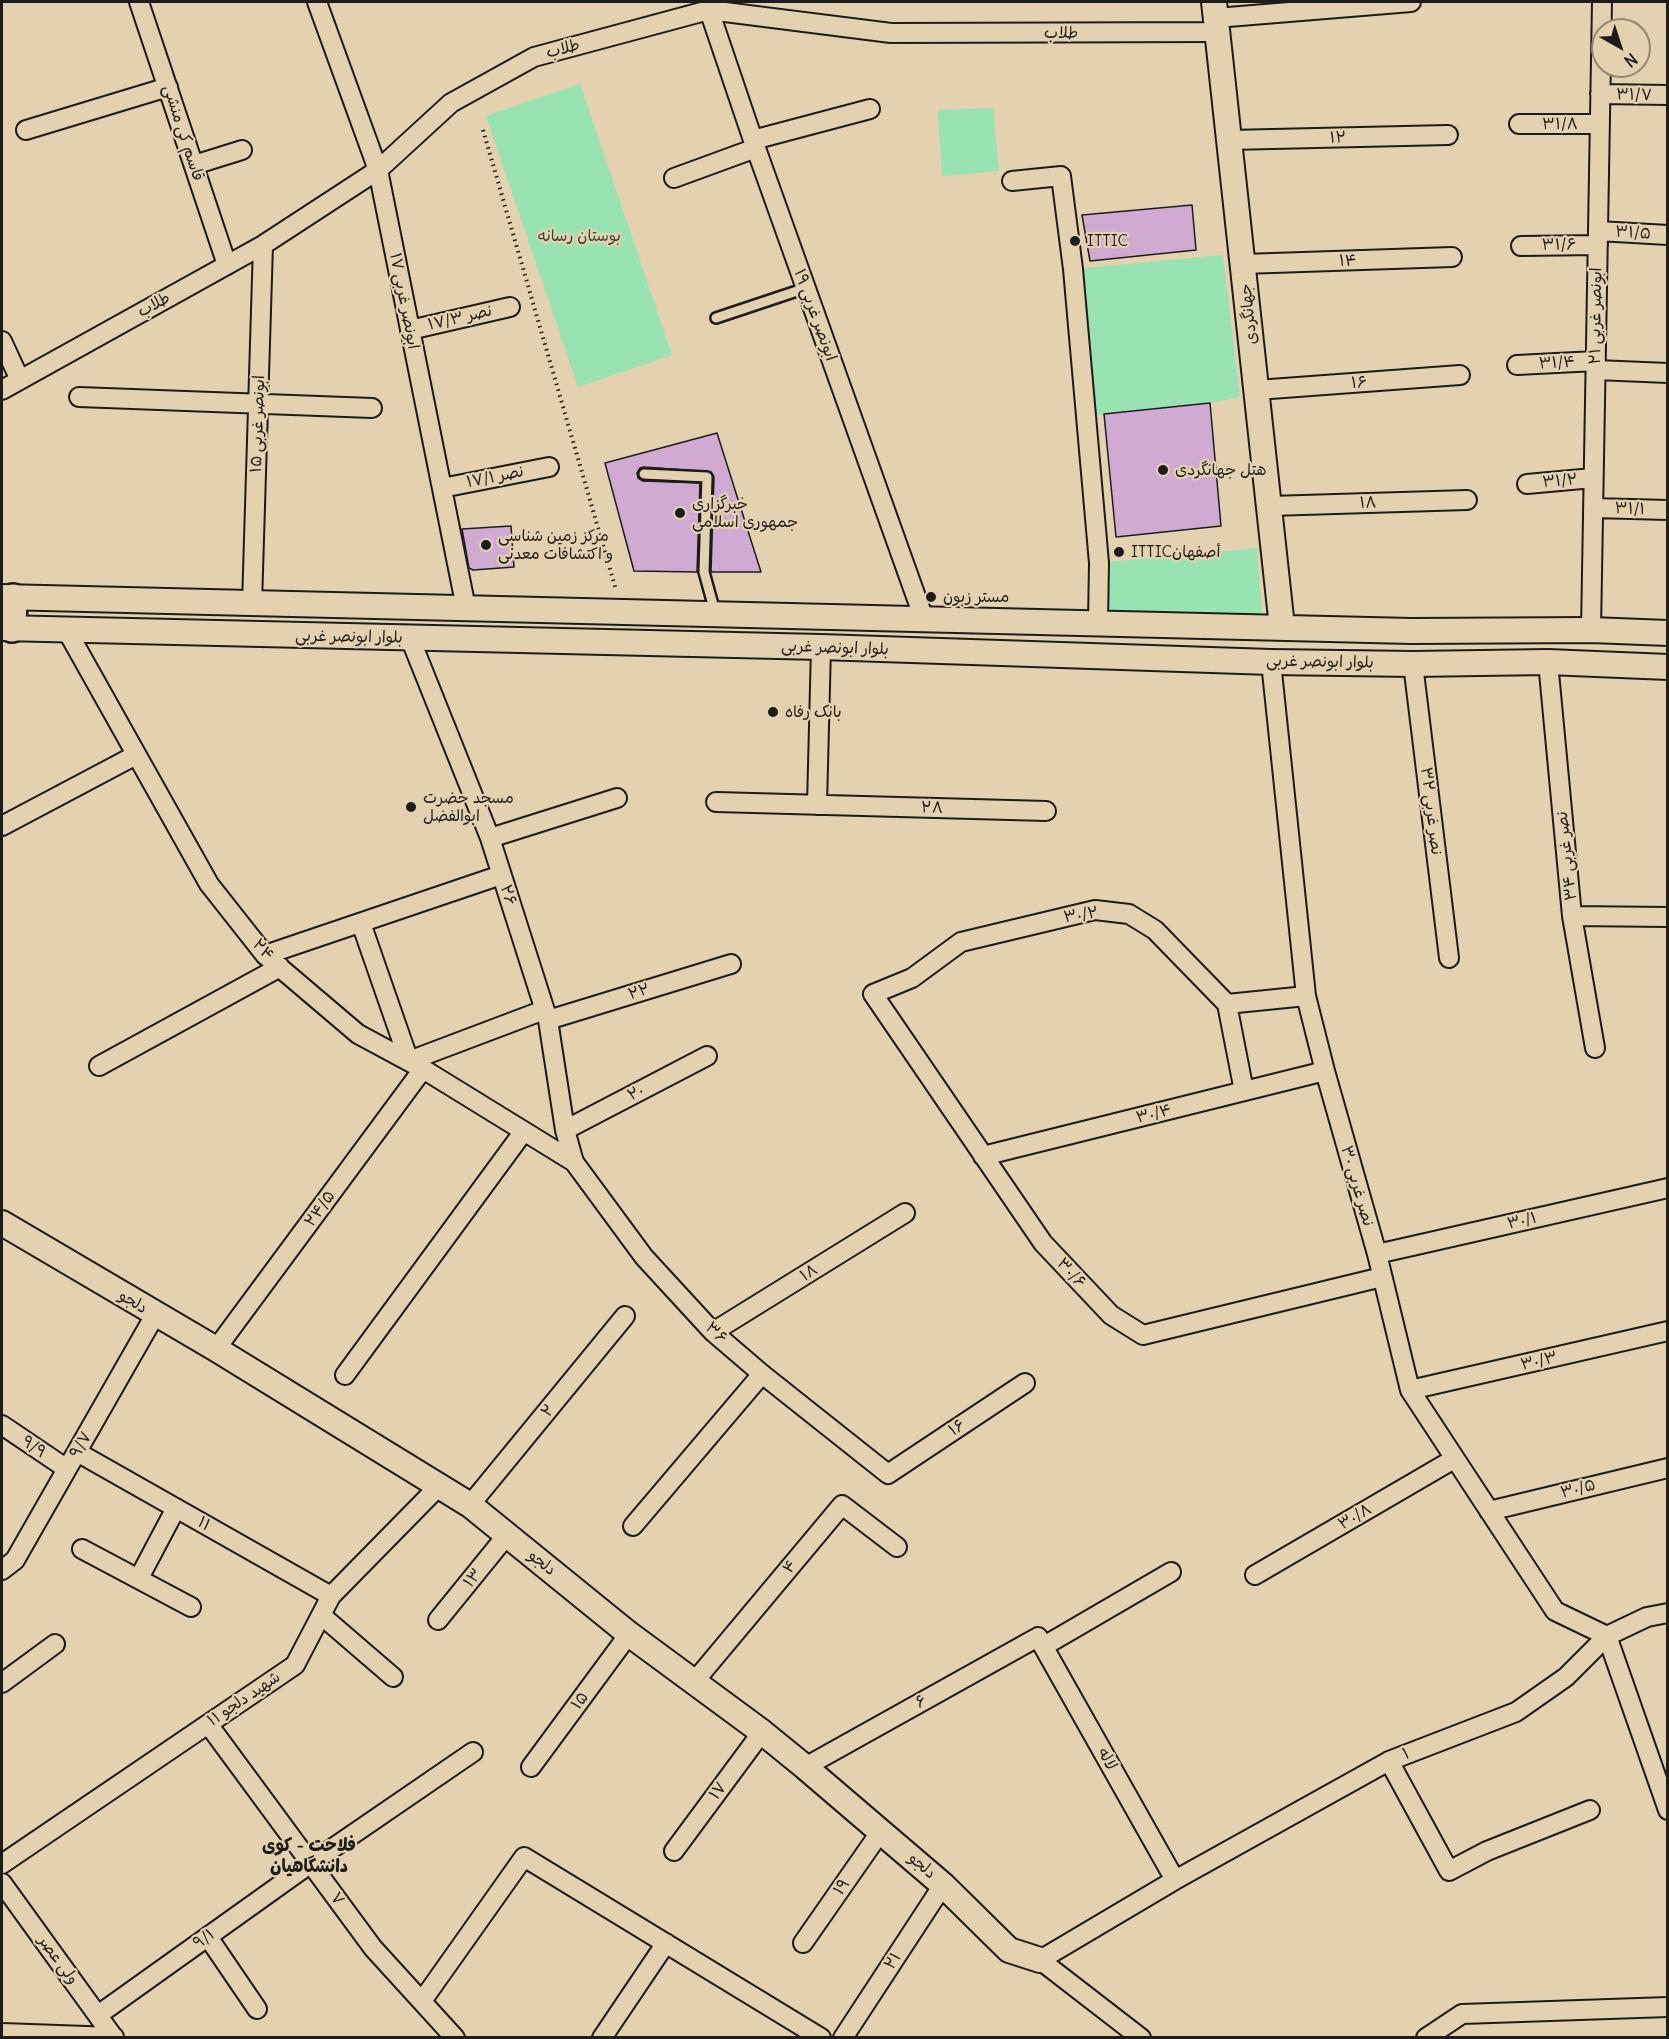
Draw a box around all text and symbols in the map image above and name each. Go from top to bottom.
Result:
north arrow [1591,18,1651,78]
street label: طلاب [1044,23,1078,43]
street label: طلاب [544,35,582,63]
text: N [1620,49,1642,72]
street label: قاسم کی منشی [158,83,208,183]
street label: ۳۱/۷ [1616,85,1652,105]
street label: ۳۱/۸ [1542,114,1578,134]
street label: ۱۲ [1330,128,1346,148]
street label: ۳۱/۵ [1615,222,1651,244]
park label: بوستان رسانه [537,226,621,246]
place label: ITTIC [1087,231,1128,251]
marker: ITTIC [1068,234,1082,248]
street label: ۳۱/۶ [1542,235,1576,255]
street label: ابونصر غربی ۱۷ [385,251,423,351]
street label: ۱۴ [1339,251,1357,271]
street label: ابونصر غربی ۱۹ [789,266,841,364]
street label: ابونصر غربی ۲۱ [1586,267,1606,365]
street label: جهانگردی [1236,283,1262,345]
street label: طلاب [134,288,174,322]
street label: نصر ۱۷/۳ [426,301,494,335]
street label: ۳۱/۴ [1538,352,1576,374]
street label: ۱۶ [1351,373,1367,393]
street label: ابونصر غربی ۱۵ [247,375,269,473]
place label: هتل جهانگردی [1175,460,1267,480]
street label: نصر ۱۷/۱ [465,462,525,492]
marker: هتل جهانگردی [1156,463,1170,477]
street label: ۳۱/۲ [1541,470,1579,492]
street label: ۱۸ [1359,493,1377,513]
place label: خبرگزاری جمهوری اسلامی [692,494,798,532]
street label: ۳۱/۱ [1614,499,1646,519]
marker: خبرگزاری جمهوری اسلامی [673,506,687,520]
place label: مرکز زمین شناسی و اکتشافات معدنی [498,526,613,564]
marker: مرکز زمین شناسی و اکتشافات معدنی [479,538,493,552]
place label: ITTICأصفهان [1131,542,1220,562]
marker: ITTICأصفهان [1112,545,1126,559]
place label: مستر زبون [943,587,1009,607]
marker: مستر زبون [924,590,938,604]
street label: بلوار ابونصر غربی [295,626,403,648]
street label: بلوار ابونصر غربی [781,637,889,659]
street label: بلوار ابونصر غربی [1266,651,1374,673]
place label: بانک رفاه [785,702,842,722]
marker: بانک رفاه [766,705,780,719]
street label: نصر غربی ۳۲ [1416,766,1446,856]
place label: مسجد حضرت ابوالفضل [423,788,514,826]
street label: ۲۸ [921,798,943,818]
marker: مسجد حضرت ابوالفضل [404,800,418,814]
street label: نصر غربی ۳۴ [1553,810,1581,902]
street label: ۲۶ [496,882,520,908]
street label: ۳۰/۲ [1062,903,1100,927]
street label: ۲۴ [248,935,278,965]
street label: ۲۲ [626,980,652,1004]
street label: ۲۰ [624,1081,648,1105]
street label: ۳۰/۴ [1134,1100,1174,1128]
street label: نصر غربی ۳۰ [1336,1144,1378,1228]
street label: ۲۴/۵ [301,1187,339,1231]
street label: ۳۰/۱ [1505,1208,1539,1234]
street label: ۳۰/۶ [1052,1254,1090,1292]
street label: ۱۸ [797,1260,821,1286]
street label: دلجو [115,1286,151,1318]
street label: ۳۶ [701,1318,731,1348]
street label: ۳۰/۳ [1519,1347,1559,1375]
street label: ۲ [537,1401,559,1421]
street label: ۱۶ [945,1416,969,1440]
street label: ۹/۷ [66,1428,96,1462]
street label: ۹/۹ [18,1432,50,1462]
street label: ۳۰/۵ [1559,1475,1597,1503]
street label: ۳۰/۸ [1335,1500,1375,1534]
street label: ۱۱ [194,1513,214,1535]
street label: دلجو [524,1546,560,1580]
street label: ۴ [779,1556,801,1578]
street label: ۱۳ [460,1565,486,1591]
street label: شهید دلجو ۱۱ [204,1668,284,1730]
street label: ۱۵ [567,1689,593,1713]
street label: ۶ [912,1691,930,1713]
street label: ۱ [1400,1744,1412,1764]
street label: لاله [1093,1745,1121,1773]
street label: ۱۷ [705,1778,731,1804]
district label: فلاحت - کوی دانشگاهیان [262,1835,356,1878]
street label: دلجو [904,1849,940,1883]
street label: ۱۹ [830,1875,854,1899]
street label: ۷ [326,1889,348,1909]
street label: ۹/۱ [190,1925,218,1953]
street label: ولی عصر [34,1932,82,1988]
street label: ۲۱ [880,1949,906,1973]

